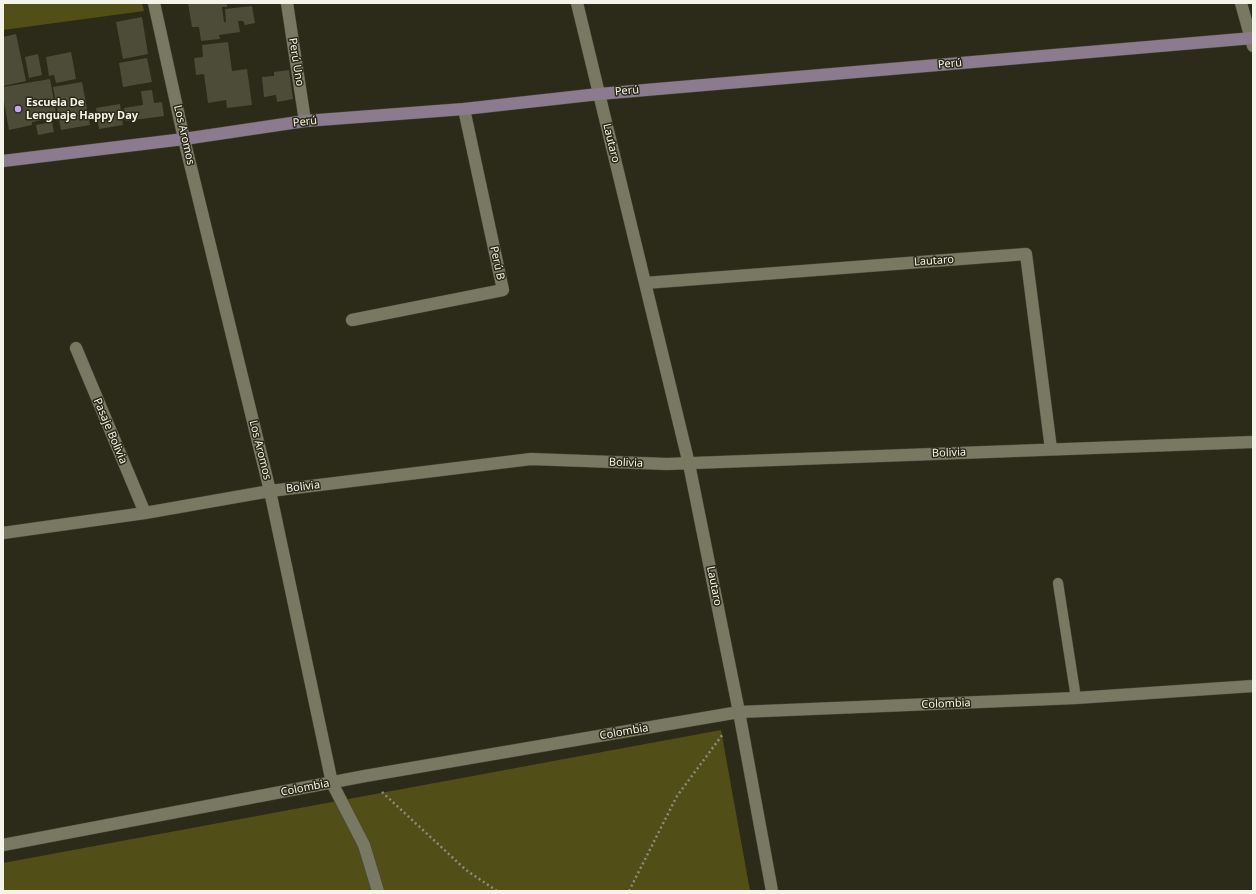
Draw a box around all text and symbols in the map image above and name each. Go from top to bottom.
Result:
street label: Perú Uno [286,37,306,87]
street label: Perú [937,56,963,72]
street label: Perú [614,83,640,99]
place label: Escuela De Lenguaje Happy Day [26,96,138,122]
marker: Escuela De Lenguaje Happy Day [13,104,23,114]
street label: Los Aromos [171,104,197,166]
street label: Perú [292,114,318,130]
street label: Lautaro [600,122,622,164]
street label: Perú B [487,245,507,281]
street label: Lautaro [914,253,954,269]
street label: Pasaje Bolivia [90,396,130,466]
street label: Los Aromos [246,419,274,481]
street label: Bolivia [932,446,966,460]
street label: Bolivia [609,456,643,470]
street label: Bolivia [285,478,321,496]
street label: Lautaro [704,565,724,607]
street label: Colombia [921,697,971,711]
street label: Colombia [599,721,649,743]
street label: Colombia [280,777,330,799]

